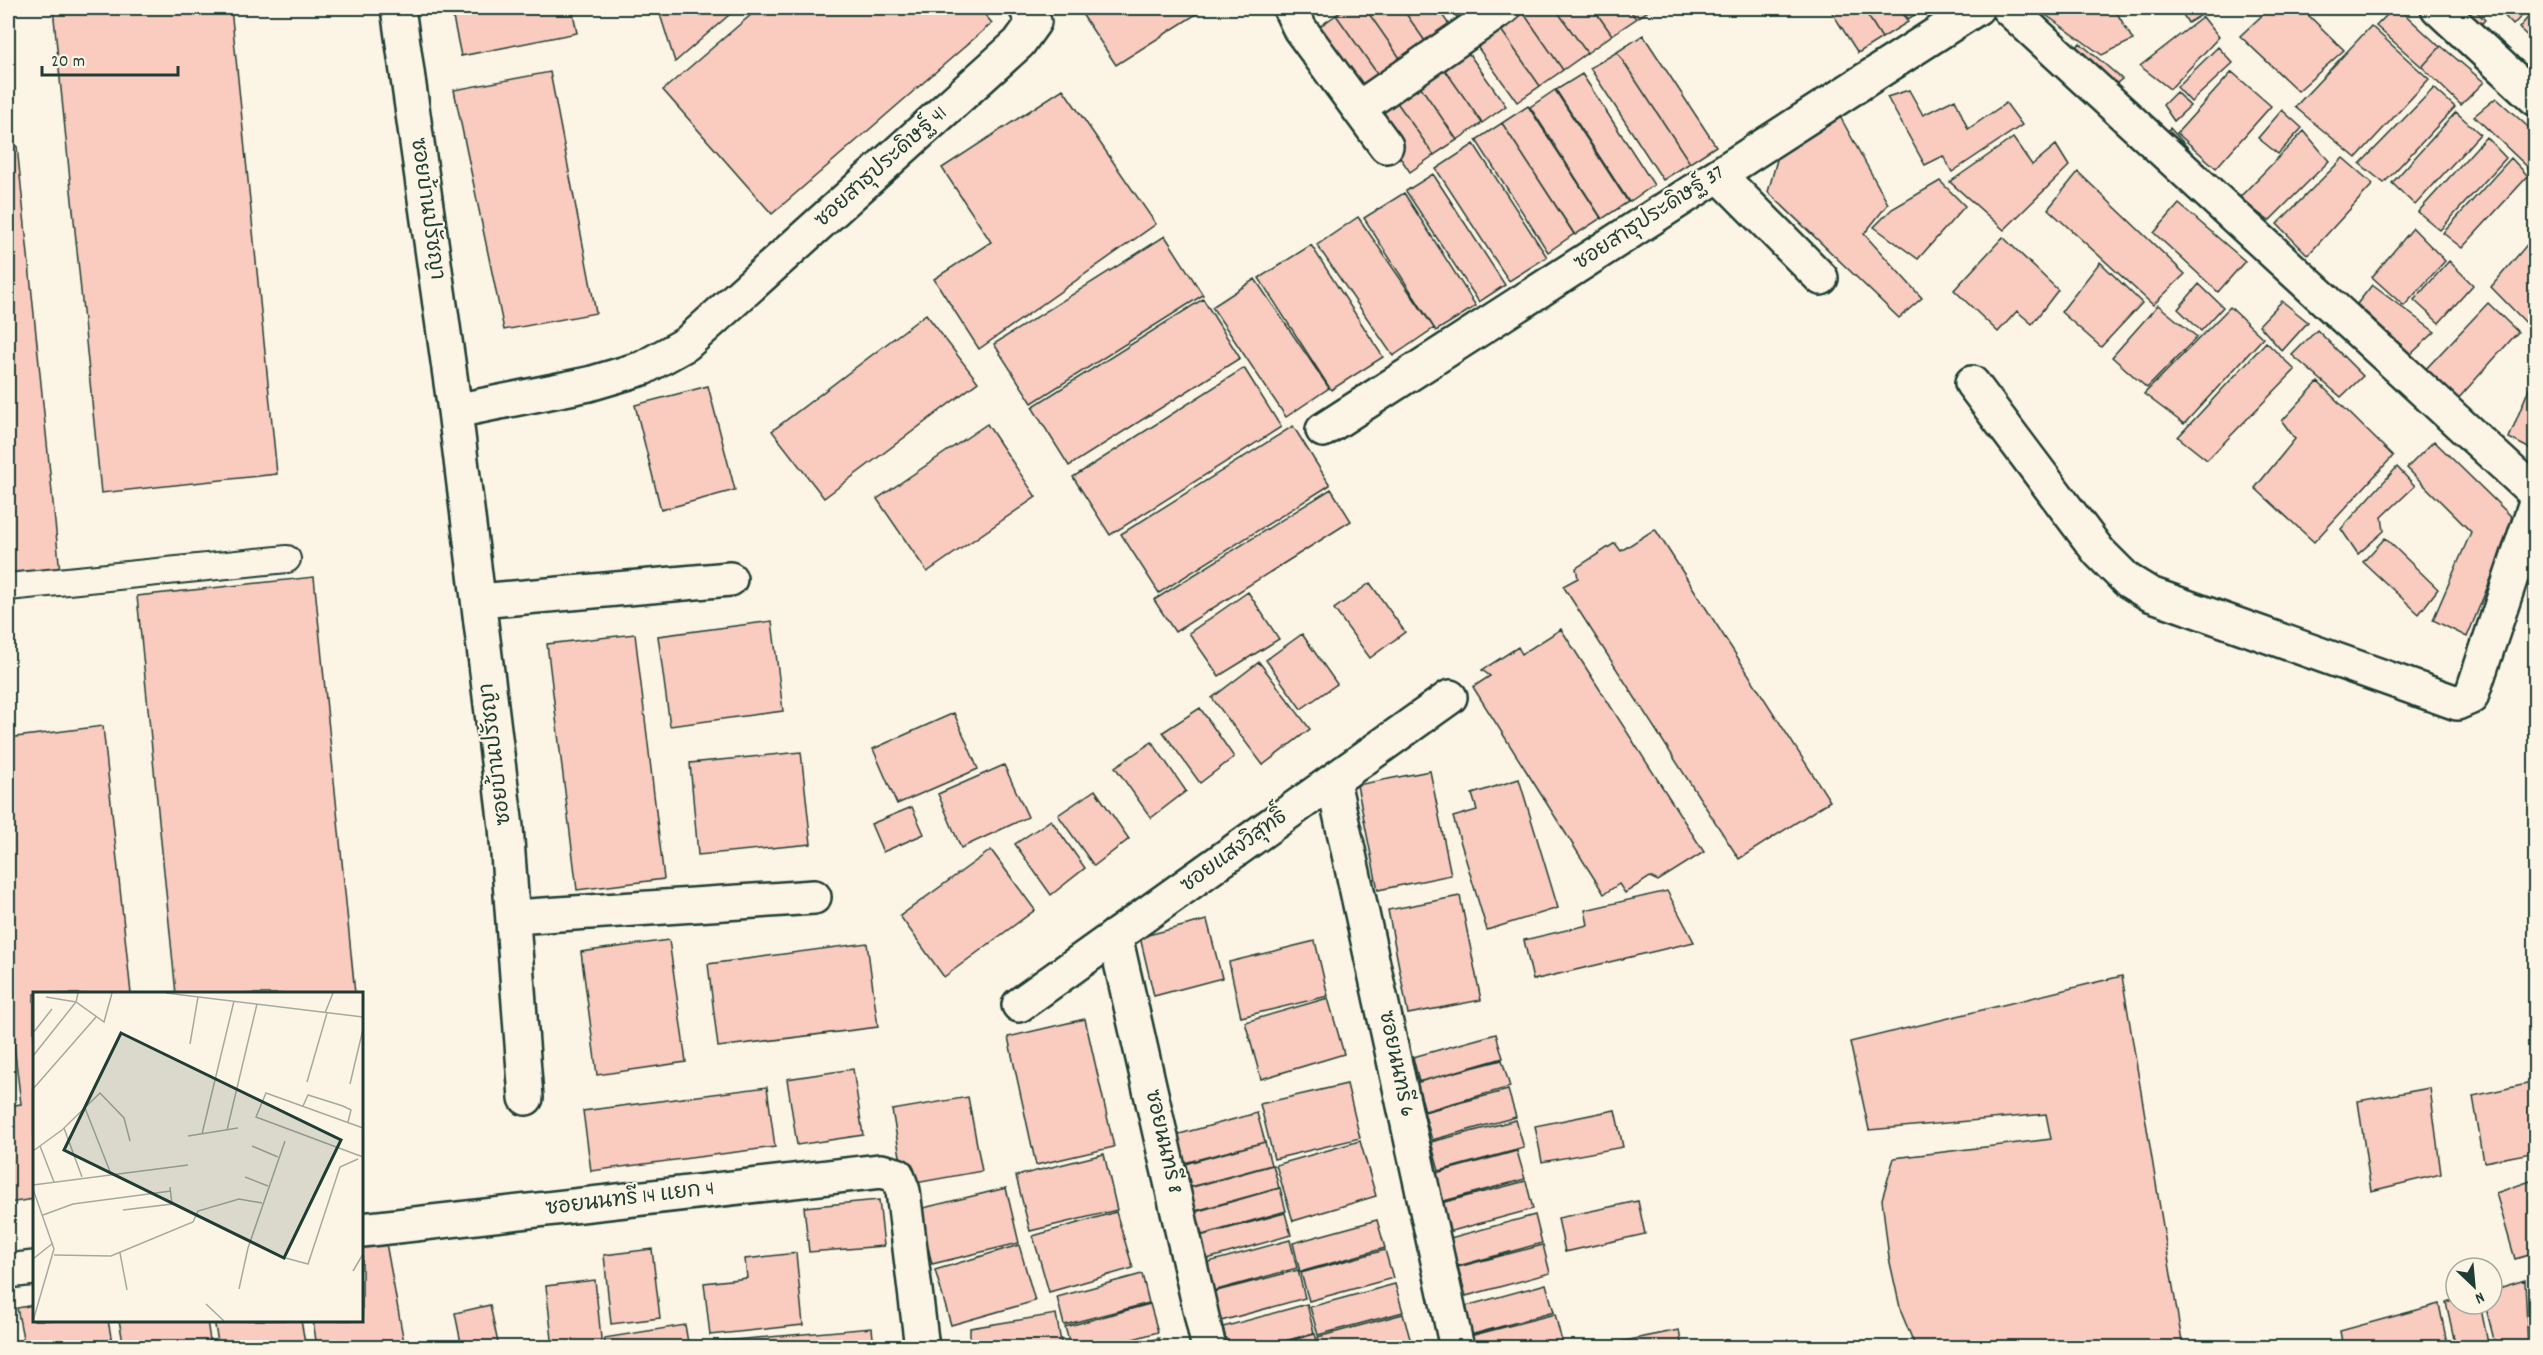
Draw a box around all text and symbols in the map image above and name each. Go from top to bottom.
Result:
scale bar [42,39,178,77]
text: 20 m [51,50,85,75]
street label: ซอยสาธุประดิษฐ์ 41 [808,99,955,236]
street label: ซอยบ้านปรัชญา [401,136,452,282]
street label: ซอยสาธุประดิษฐ์ 37 [1568,158,1731,279]
street label: ซอยบ้านปรัชญา [472,681,521,827]
street label: ซอยแสงวิสุทธิ์ [1172,798,1295,901]
inset map [33,992,363,1322]
street label: ซอยนนทรี 6 [1369,1008,1421,1120]
street label: ซอยนนทรี 8 [1135,1087,1189,1197]
street label: ซอยนนทรี 14 แยก 4 [544,1175,716,1225]
north arrow [2444,1256,2504,1316]
text: N [2471,1285,2488,1309]

